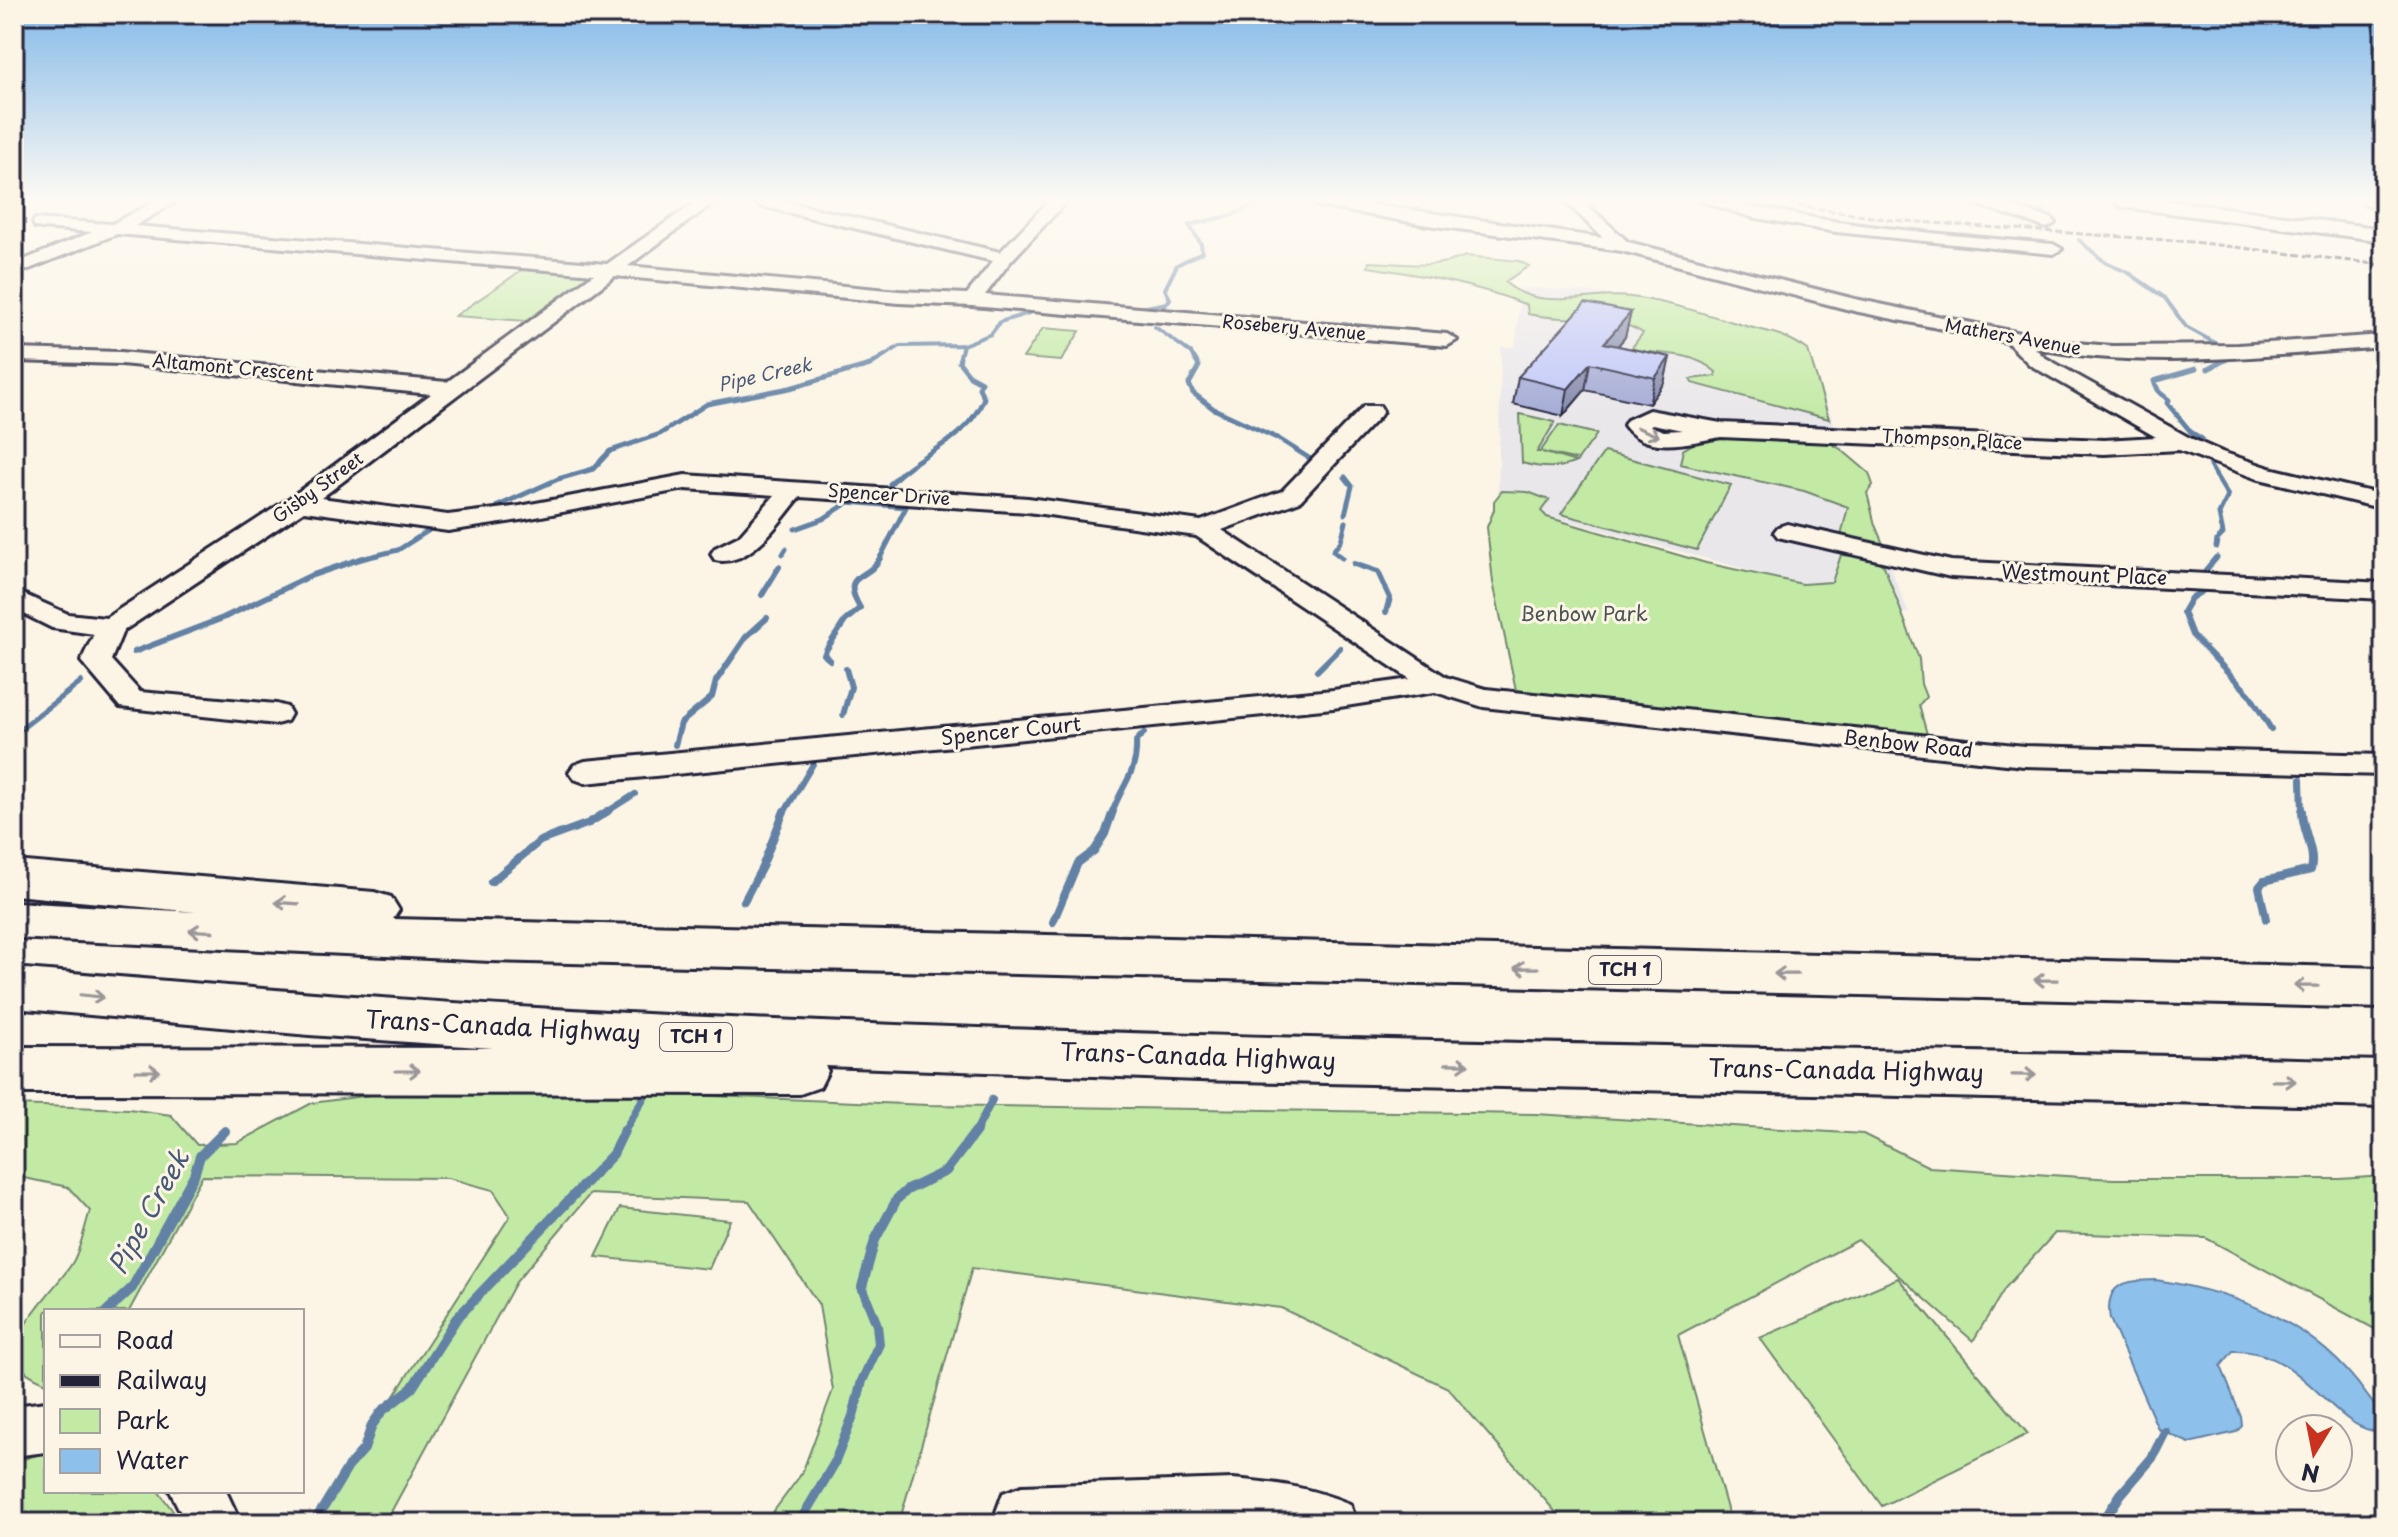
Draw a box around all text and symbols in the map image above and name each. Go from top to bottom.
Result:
street label: Rosebery Avenue [1221,307,1368,346]
street label: Mathers Avenue [1943,310,2084,361]
street label: Altamont Crescent [151,346,315,387]
water label: Pipe Creek [715,349,815,397]
street label: Thompson Place [1881,421,2023,456]
one-way arrow [1636,425,1660,440]
street label: Gisby Street [266,444,368,529]
street label: Spencer Drive [827,476,951,511]
street label: Westmount Place [2001,556,2167,592]
park label: Benbow Park [1520,598,1648,628]
street label: Spencer Court [939,708,1082,752]
street label: Benbow Road [1842,721,1975,765]
one-way arrow [274,895,301,910]
one-way arrow [188,924,215,939]
road number: TCH 1 [1589,956,1661,984]
one-way arrow [1513,960,1540,976]
one-way arrow [1773,966,1800,982]
one-way arrow [2033,972,2060,987]
one-way arrow [2293,978,2320,993]
one-way arrow [78,989,105,1004]
street label: Trans-Canada Highway [365,1000,642,1050]
road number: TCH 1 [660,1023,732,1051]
street label: Trans-Canada Highway [1060,1032,1336,1078]
street label: Trans-Canada Highway [1708,1049,1984,1089]
one-way arrow [1443,1056,1470,1072]
one-way arrow [134,1063,161,1079]
one-way arrow [394,1063,421,1079]
one-way arrow [2010,1067,2037,1082]
one-way arrow [2270,1073,2297,1088]
water label: Pipe Creek [97,1141,199,1281]
legend [44,1309,304,1493]
text: Road [116,1321,174,1357]
text: Railway [116,1361,207,1397]
text: Park [116,1401,170,1437]
north arrow [2274,1413,2354,1493]
text: Water [116,1441,189,1477]
text: N [2299,1456,2322,1492]

